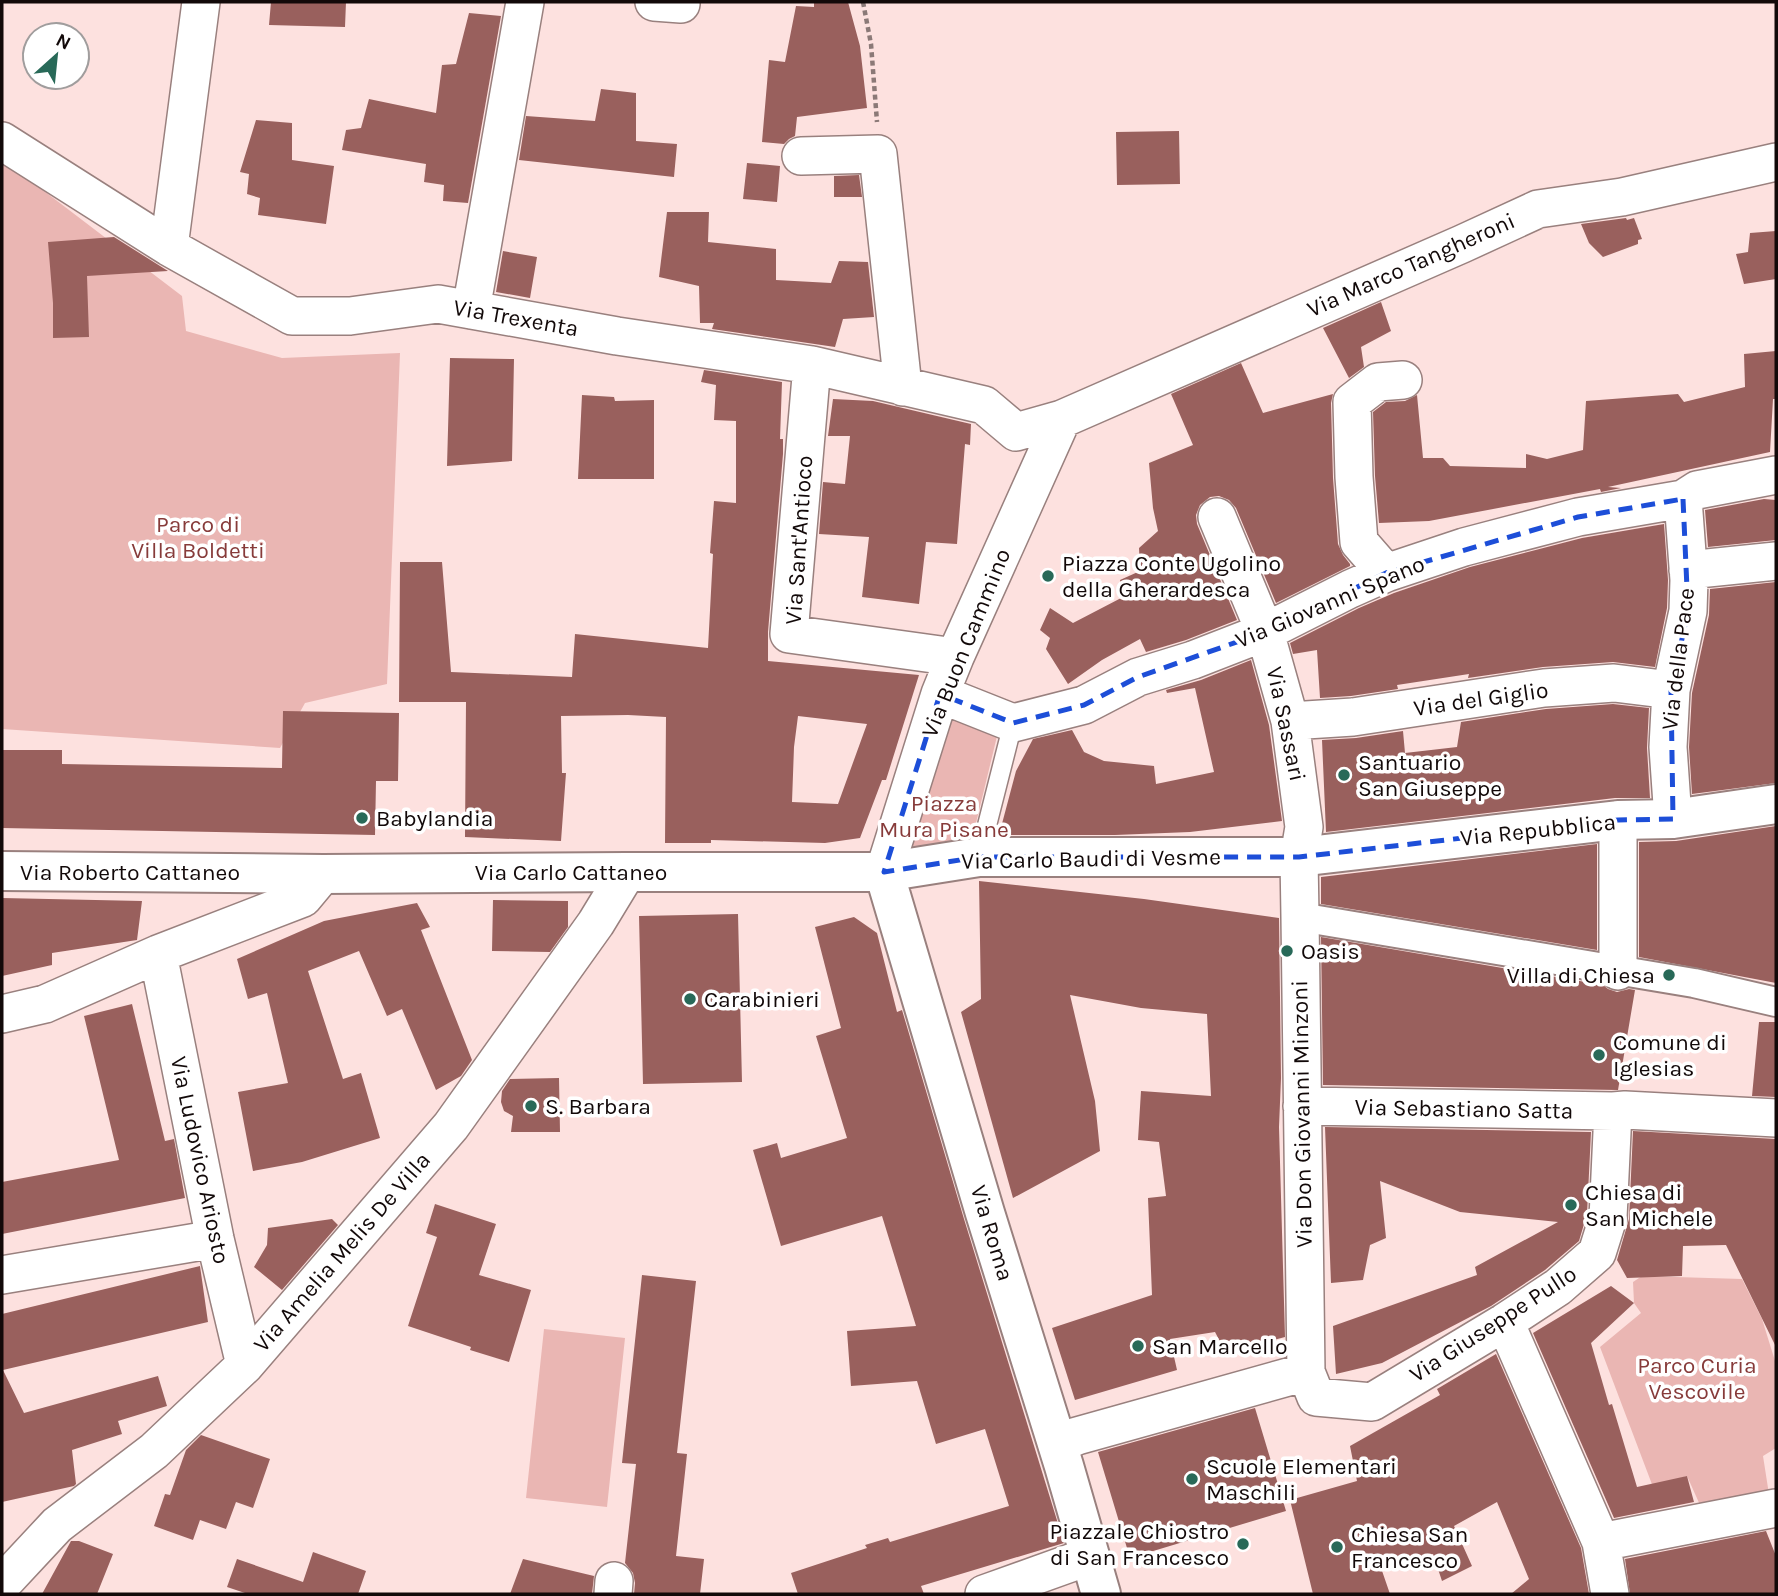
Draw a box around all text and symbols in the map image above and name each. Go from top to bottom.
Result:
north arrow [21,21,91,91]
text: N [52,29,74,55]
street label: Via Marco Tangheroni [1303,207,1519,323]
street label: Via Trexenta [451,294,581,342]
street label: Via Sant'Antioco [780,454,818,626]
park label: Parco di Villa Boldetti [131,511,265,564]
street label: Via Buon Cammino [916,545,1016,741]
place label: Piazza Conte Ugolino della Gherardesca [1062,550,1281,603]
street label: Via Giovanni Spano [1231,550,1429,654]
marker: Piazza Conte Ugolino della Gherardesca [1040,568,1056,584]
street label: Via della Pace [1656,586,1700,732]
street label: Via Sassari [1261,664,1311,784]
street label: Via del Giglio [1412,676,1550,722]
place label: Santuario San Giuseppe [1358,749,1502,802]
marker: Santuario San Giuseppe [1336,767,1352,783]
park label: Piazza Mura Pisane [879,790,1009,843]
place label: Babylandia [376,805,493,832]
street label: Via Repubblica [1459,808,1617,852]
marker: Babylandia [354,810,370,826]
street label: Via Carlo Baudi di Vesme [961,843,1221,875]
street label: Via Roberto Cattaneo [20,859,240,886]
street label: Via Carlo Cattaneo [475,859,667,886]
place label: Oasis [1301,938,1360,965]
marker: Oasis [1279,943,1295,959]
place label: Villa di Chiesa [1507,962,1655,989]
marker: Villa di Chiesa [1661,967,1677,983]
street label: Via Don Giovanni Minzoni [1286,980,1318,1248]
place label: Carabinieri [704,986,820,1013]
marker: Carabinieri [682,991,698,1007]
place label: Comune di Iglesias [1613,1029,1727,1082]
marker: Comune di Iglesias [1591,1047,1607,1063]
street label: Via Ludovico Ariosto [165,1054,235,1266]
place label: S. Barbara [545,1093,651,1120]
street label: Via Sebastiano Satta [1354,1094,1574,1124]
marker: S. Barbara [523,1098,539,1114]
street label: Via Amelia Melis De Villa [248,1147,436,1357]
place label: Chiesa di San Michele [1585,1179,1713,1232]
street label: Via Roma [965,1182,1019,1284]
marker: Chiesa di San Michele [1563,1197,1579,1213]
street label: Via Giuseppe Pullo [1404,1260,1582,1388]
place label: San Marcello [1152,1333,1288,1360]
marker: San Marcello [1130,1338,1146,1354]
park label: Parco Curia Vescovile [1637,1352,1757,1405]
place label: Scuole Elementari Maschili [1206,1453,1397,1506]
marker: Scuole Elementari Maschili [1184,1471,1200,1487]
place label: Piazzale Chiostro di San Francesco [1050,1518,1229,1571]
place label: Chiesa San Francesco [1351,1521,1468,1574]
marker: Piazzale Chiostro di San Francesco [1235,1536,1251,1552]
marker: Chiesa San Francesco [1329,1539,1345,1555]

